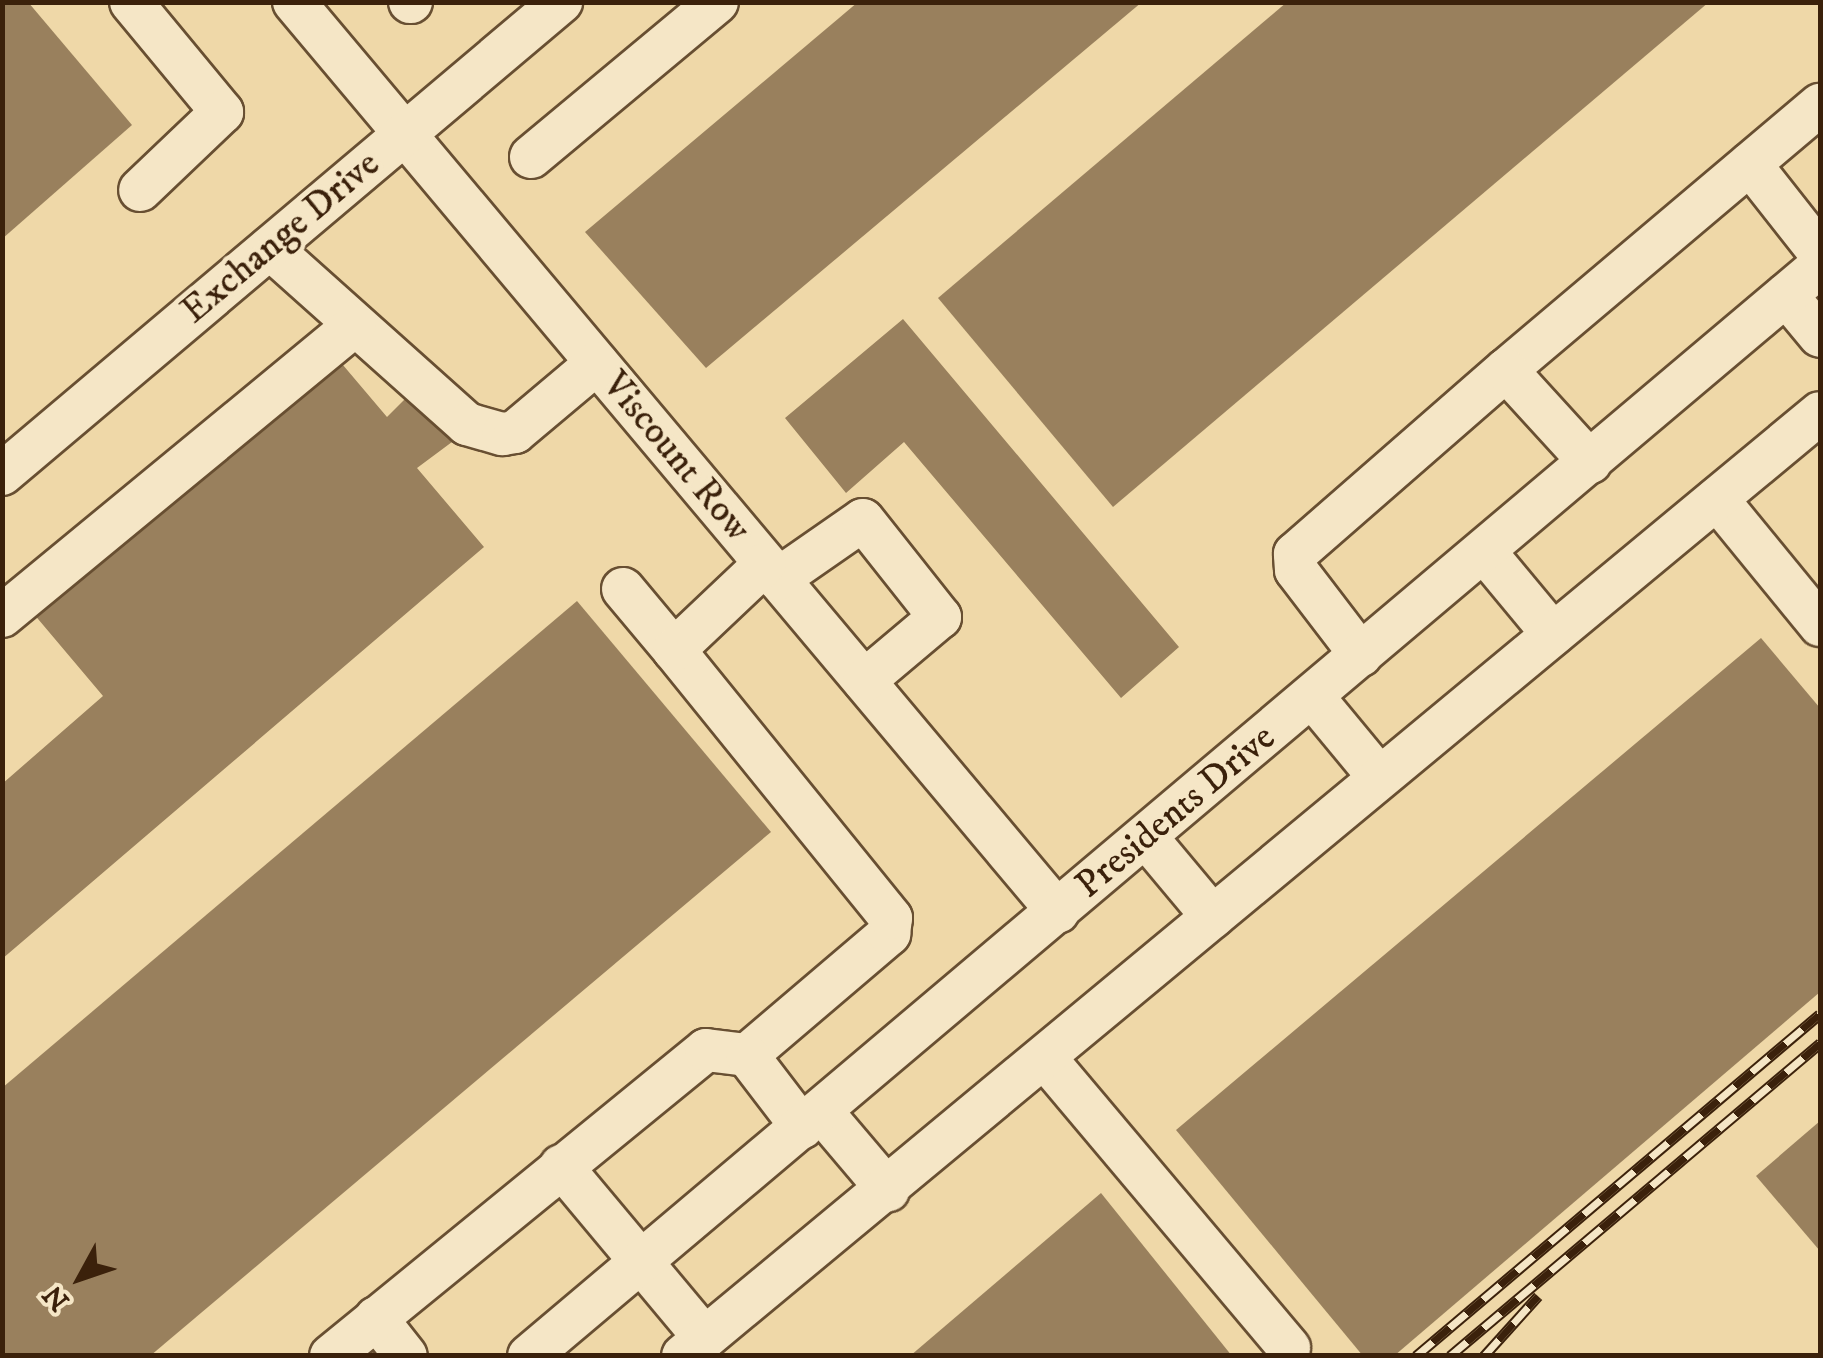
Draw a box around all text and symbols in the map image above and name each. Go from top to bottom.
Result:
street label: Exchange Drive [173,142,389,334]
street label: Viscount Row [592,363,760,551]
street label: Presidents Drive [1067,715,1285,909]
north arrow [30,1228,130,1328]
text: N [36,1278,77,1318]

